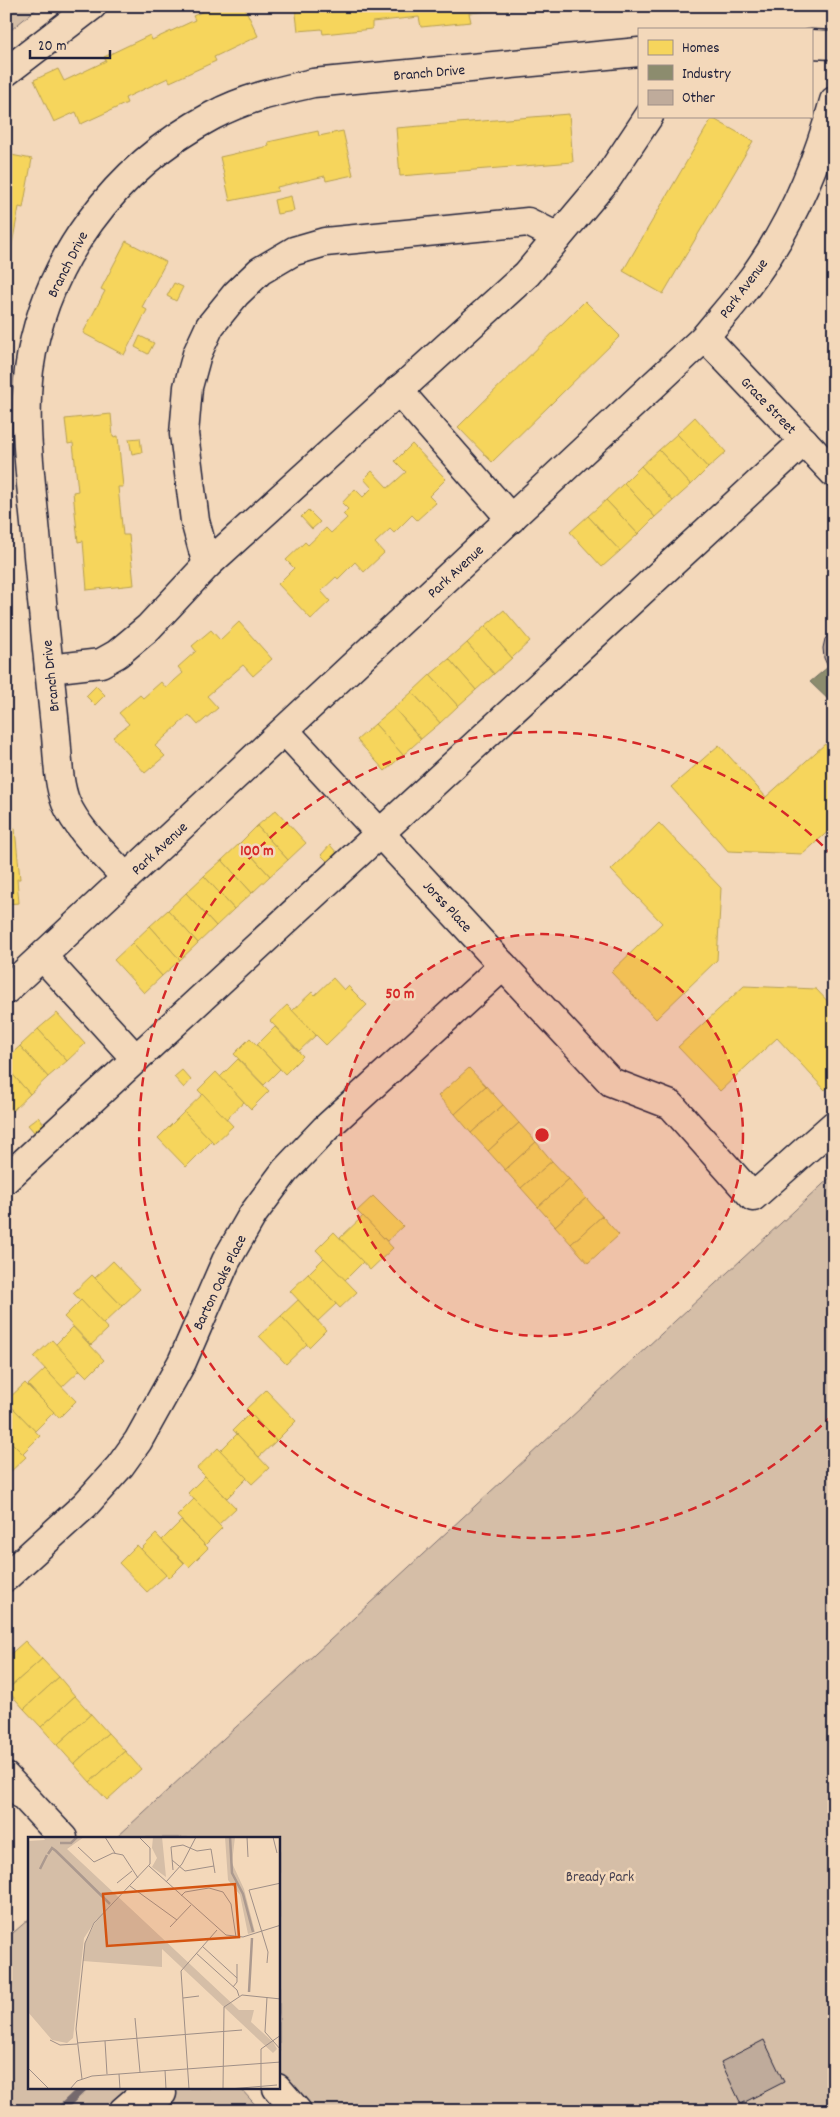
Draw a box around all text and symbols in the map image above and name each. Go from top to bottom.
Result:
scale bar [30,28,110,60]
legend [638,28,812,118]
text: 20 m [38,36,66,58]
text: Homes [682,38,720,60]
street label: Branch Drive [392,60,466,88]
text: Industry [682,64,731,86]
text: Other [682,88,716,110]
street label: Branch Drive [43,228,95,302]
street label: Park Avenue [715,254,775,324]
street label: Grace Street [734,373,801,441]
street label: Park Avenue [423,540,490,604]
street label: Branch Drive [37,639,67,713]
street label: Park Avenue [127,817,194,881]
text: 100 m [240,841,274,863]
street label: Jorss Place [417,877,477,938]
text: 50 m [386,984,414,1006]
centre of rings [533,1126,551,1144]
street label: Barton Oaks Place [188,1231,254,1334]
inset map [28,1837,280,2090]
park label: Bready Park [566,1867,634,1889]

